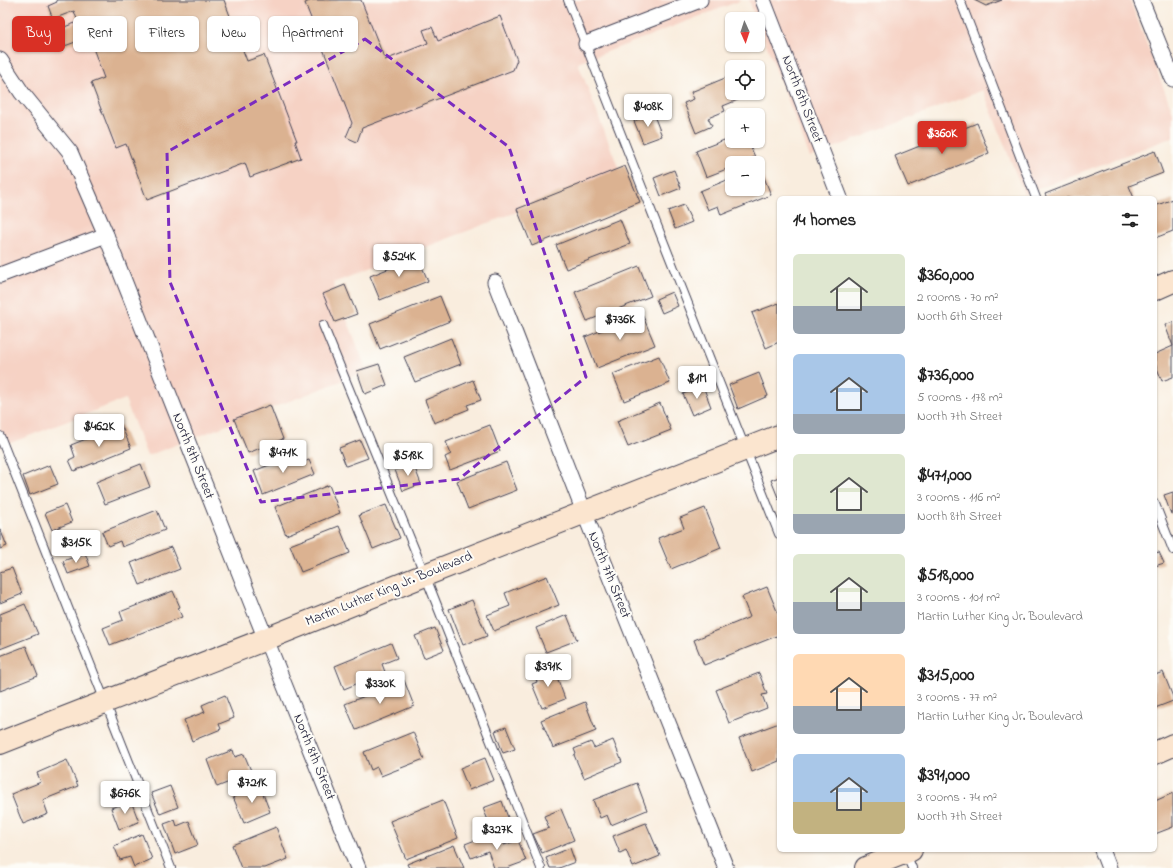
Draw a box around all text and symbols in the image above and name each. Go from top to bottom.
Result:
north arrow [725,12,765,52]
map controls [725,12,765,196]
chip: Buy [12,16,65,52]
chip: Rent [73,16,127,52]
chip: Filters [135,16,199,52]
chip: New [207,16,260,52]
chip: Apartment [268,16,358,52]
street label: North 6th Street [776,52,828,146]
button: locate [725,60,765,100]
pin: $408K [620,94,676,128]
text: $408K [633,97,663,116]
button: + [725,108,765,148]
pin: $360K [914,121,970,155]
text: $360K [927,124,957,143]
button: − [725,156,765,196]
text: 14 homes [793,208,856,233]
icon: filters [1119,209,1141,231]
pin: $524K [371,244,427,278]
text: $524K [382,247,416,266]
text: $360,000 [917,263,974,288]
icon: home [825,270,873,318]
text: 2 rooms · 70 m² [917,288,998,307]
pin: $736K [592,307,648,341]
text: North 6th Street [917,307,1003,326]
text: $736K [605,310,635,329]
text: $736,000 [917,363,974,388]
pin: $1M [678,366,716,400]
text: $1M [687,369,707,388]
icon: home [825,370,873,418]
text: 5 rooms · 178 m² [917,388,1003,407]
text: North 7th Street [917,407,1002,426]
street label: North 8th Street [166,410,220,503]
pin: $462K [71,414,127,448]
text: $462K [83,417,115,436]
pin: $471K [255,440,311,474]
text: $471K [268,443,298,462]
pin: $518K [380,443,436,477]
text: $518K [393,446,423,465]
text: $471,000 [917,463,972,488]
icon: home [825,470,873,518]
text: 3 rooms · 116 m² [917,488,1000,507]
text: North 8th Street [917,507,1002,526]
street label: North 7th Street [582,528,636,622]
pin: $315K [48,530,104,564]
text: $315K [60,533,92,552]
street label: Martin Luther King Jr. Boulevard [302,546,476,633]
text: $518,000 [917,563,974,588]
icon: home [825,570,873,618]
text: 3 rooms · 101 m² [917,588,1000,607]
text: Martin Luther King Jr. Boulevard [917,607,1083,626]
pin: $391K [520,654,576,688]
text: $391K [534,657,562,676]
text: $315,000 [917,663,974,688]
icon: home [825,670,873,718]
pin: $330K [352,671,408,705]
text: $330K [365,674,395,693]
text: 3 rooms · 77 m² [917,688,997,707]
text: Martin Luther King Jr. Boulevard [917,707,1083,726]
street label: North 8th Street [287,711,341,804]
text: $391,000 [917,763,970,788]
pin: $721K [224,770,280,804]
icon: home [825,770,873,818]
text: $721K [237,773,267,792]
pin: $676K [97,781,153,815]
text: $676K [110,784,140,803]
text: 3 rooms · 74 m² [917,788,997,807]
text: North 7th Street [917,807,1002,826]
pin: $327K [469,817,525,851]
text: $327K [481,820,513,839]

